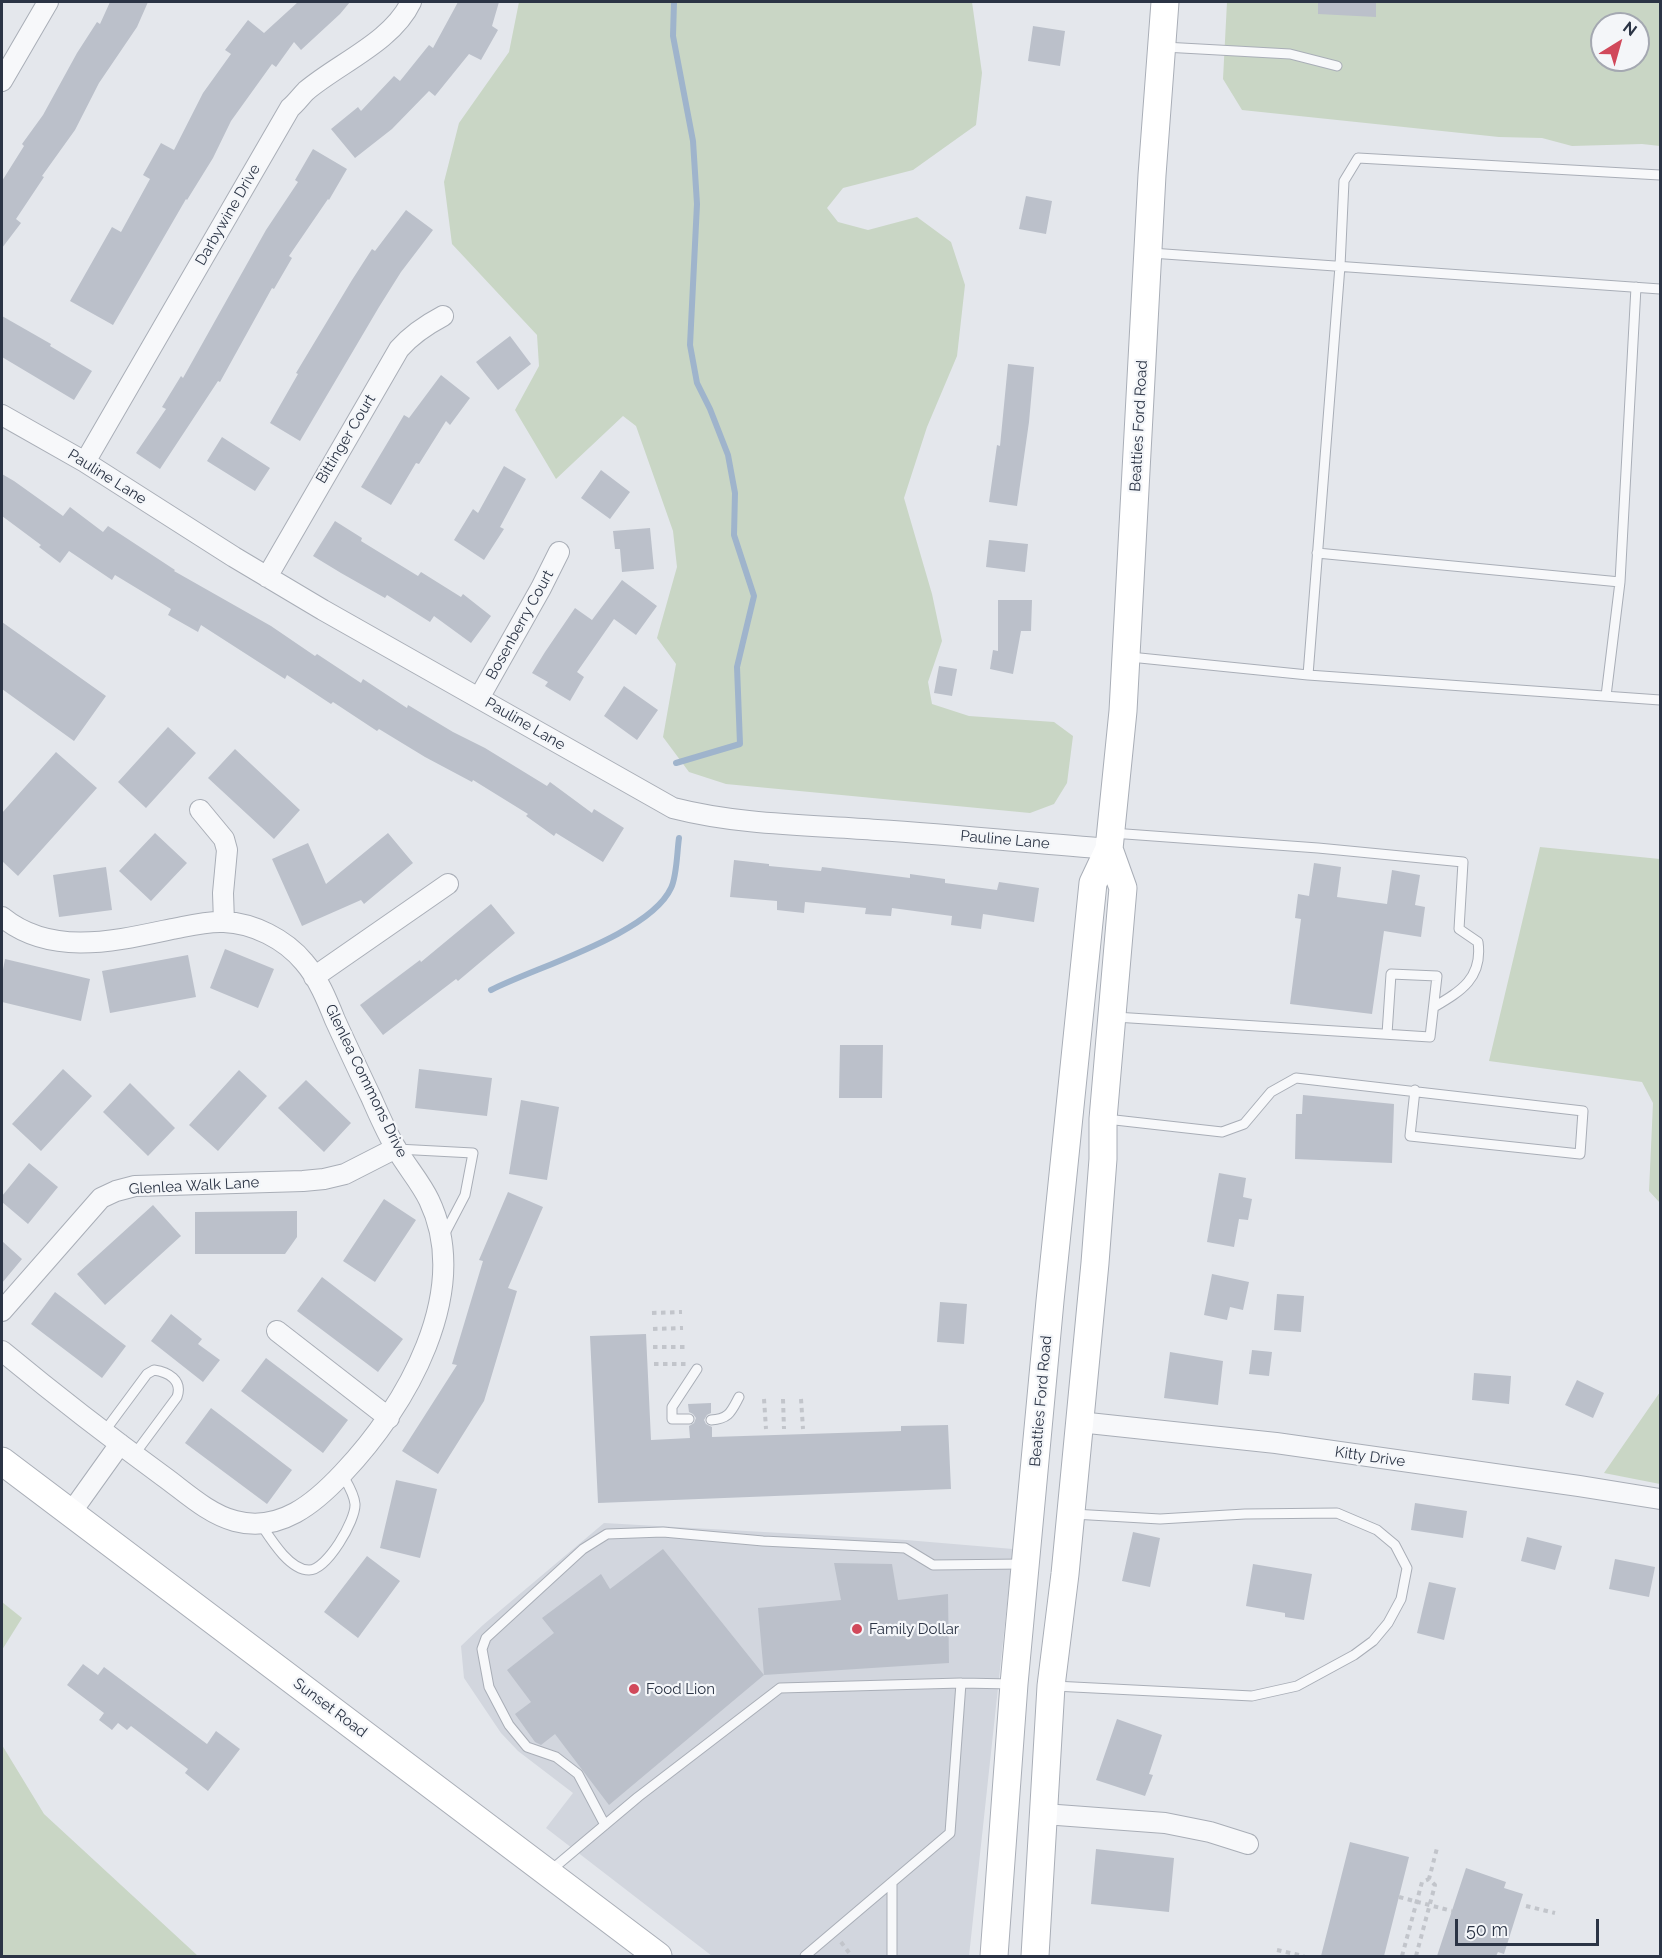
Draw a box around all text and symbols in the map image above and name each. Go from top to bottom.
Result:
north arrow [1590,12,1650,72]
text: N [1619,18,1641,40]
street label: Darbywine Drive [192,161,264,269]
street label: Beatties Ford Road [1127,360,1151,492]
street label: Bittinger Court [312,391,380,487]
street label: Pauline Lane [64,446,150,508]
street label: Bosenberry Court [482,567,558,683]
street label: Pauline Lane [482,694,568,754]
street label: Pauline Lane [960,827,1050,853]
street label: Glenlea Commons Drive [321,1001,411,1161]
street label: Glenlea Walk Lane [128,1174,260,1198]
street label: Beatties Ford Road [1026,1335,1056,1467]
street label: Kitty Drive [1334,1443,1406,1471]
place label: Family Dollar [869,1620,959,1638]
marker: Family Dollar [850,1622,864,1636]
street label: Sunset Road [290,1674,370,1742]
place label: Food Lion [646,1680,715,1698]
marker: Food Lion [627,1682,641,1696]
scale bar [1458,1907,1602,1945]
text: 50 m [1466,1919,1508,1940]

